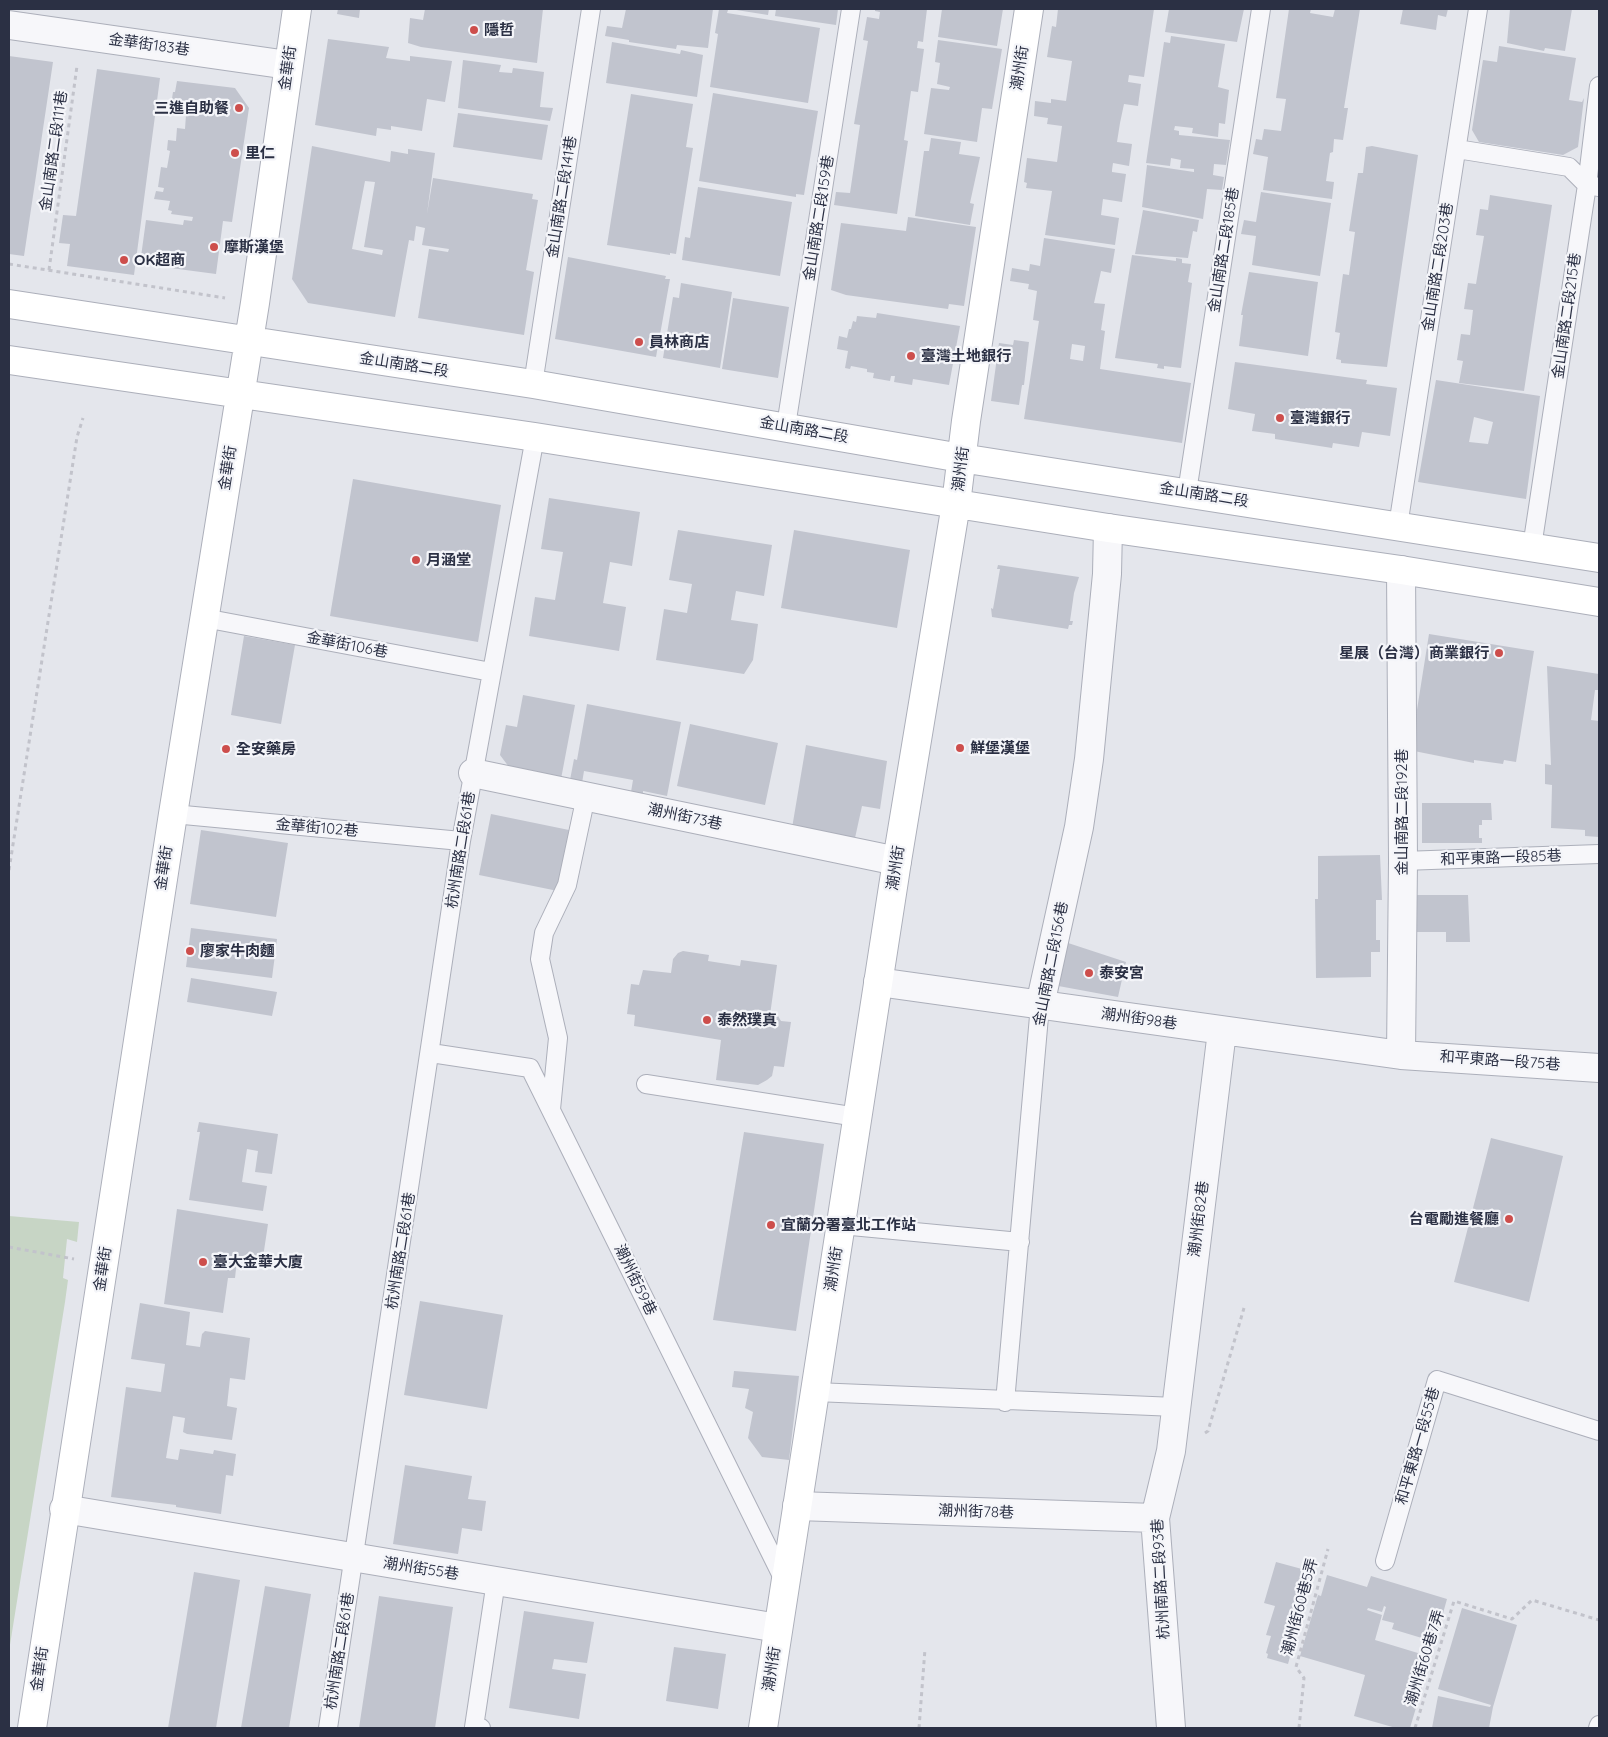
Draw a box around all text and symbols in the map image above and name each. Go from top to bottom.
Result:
place label: 隱哲 [484,21,514,39]
marker: 隱哲 [468,24,480,36]
street label: 金華街183巷 [107,30,191,60]
street label: 金華街 [276,44,300,92]
street label: 潮州街 [1008,44,1032,92]
street label: 金山南路二段111巷 [37,90,71,212]
place label: 三進自助餐 [154,99,229,117]
marker: 三進自助餐 [233,102,245,114]
street label: 金山南路二段141巷 [543,135,581,259]
place label: 里仁 [245,144,275,162]
marker: 里仁 [229,147,241,159]
street label: 金山南路二段159巷 [800,154,838,282]
street label: 金山南路二段185巷 [1205,186,1243,314]
street label: 金山南路二段203巷 [1419,201,1457,333]
place label: 摩斯漢堡 [224,238,284,256]
marker: 摩斯漢堡 [208,241,220,253]
place label: OK超商 [134,251,185,269]
street label: 金山南路二段215巷 [1549,252,1585,380]
marker: OK超商 [118,254,130,266]
place label: 員林商店 [649,333,709,351]
marker: 員林商店 [633,336,645,348]
place label: 臺灣土地銀行 [921,347,1011,365]
street label: 金山南路二段 [358,349,450,381]
marker: 臺灣土地銀行 [905,350,917,362]
place label: 臺灣銀行 [1290,409,1350,427]
marker: 臺灣銀行 [1274,412,1286,424]
street label: 金山南路二段 [758,413,850,447]
street label: 金華街 [216,444,240,492]
street label: 潮州街 [949,446,973,492]
street label: 金山南路二段 [1158,479,1250,511]
place label: 月涵堂 [426,551,471,569]
marker: 月涵堂 [410,554,422,566]
street label: 金華街106巷 [305,628,389,662]
place label: 星展（台灣）商業銀行 [1339,644,1489,662]
marker: 星展（台灣）商業銀行 [1493,647,1505,659]
place label: 鮮堡漢堡 [970,739,1030,757]
place label: 全安藥房 [236,740,296,758]
marker: 鮮堡漢堡 [954,742,966,754]
marker: 全安藥房 [220,743,232,755]
street label: 金山南路二段192巷 [1393,748,1411,876]
street label: 杭州南路二段61巷 [443,790,479,910]
street label: 潮州街73巷 [646,800,724,834]
street label: 金華街102巷 [275,815,359,841]
street label: 金華街 [152,844,176,892]
street label: 潮州街 [884,844,908,892]
street label: 和平東路一段85巷 [1440,847,1562,869]
street label: 金山南路二段156巷 [1030,900,1072,1028]
place label: 廖家牛肉麵 [200,942,275,960]
marker: 廖家牛肉麵 [184,945,196,957]
place label: 泰安宮 [1099,964,1144,982]
marker: 泰安宮 [1083,967,1095,979]
street label: 潮州街98巷 [1100,1005,1178,1033]
place label: 泰然璞真 [717,1011,777,1029]
marker: 泰然璞真 [701,1014,713,1026]
street label: 和平東路一段75巷 [1439,1048,1561,1074]
street label: 潮州街82巷 [1185,1180,1213,1258]
street label: 杭州南路二段61巷 [383,1191,419,1311]
place label: 台電勵進餐廳 [1409,1210,1499,1228]
marker: 台電勵進餐廳 [1503,1213,1515,1225]
place label: 宜蘭分署臺北工作站 [781,1216,916,1234]
marker: 宜蘭分署臺北工作站 [765,1219,777,1231]
street label: 潮州街59巷 [610,1242,660,1318]
street label: 金華街 [91,1245,115,1293]
street label: 潮州街 [822,1245,846,1293]
place label: 臺大金華大廈 [213,1253,303,1271]
marker: 臺大金華大廈 [197,1256,209,1268]
street label: 和平東路一段55巷 [1393,1385,1443,1507]
street label: 潮州街78巷 [938,1502,1014,1522]
street label: 杭州南路二段93巷 [1149,1518,1173,1640]
street label: 潮州街55巷 [382,1554,460,1584]
street label: 潮州街60巷5弄 [1278,1556,1322,1658]
street label: 杭州南路二段61巷 [322,1591,358,1711]
street label: 潮州街60巷7弄 [1402,1608,1448,1708]
street label: 金華街 [28,1645,52,1693]
street label: 潮州街 [760,1645,784,1693]

